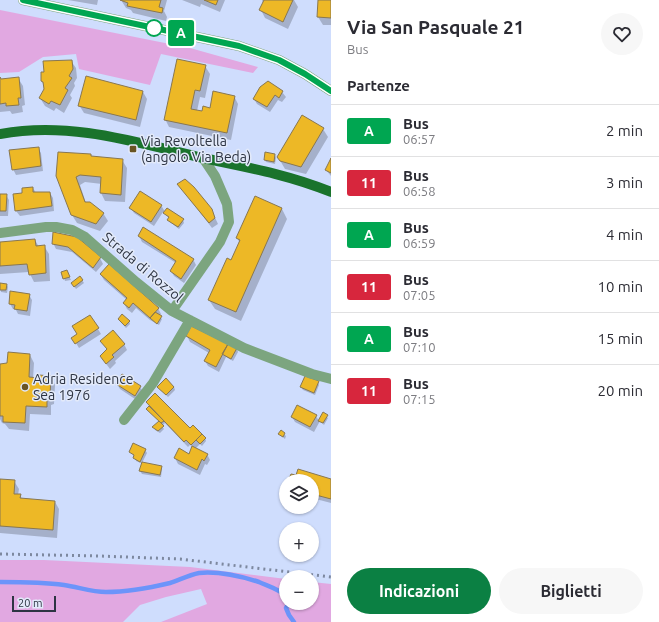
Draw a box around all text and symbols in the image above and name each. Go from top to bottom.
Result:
button: heart [601,13,643,55]
text: Via San Pasquale 21 [347,16,524,38]
unlabelled marker [145,19,163,37]
line badge: A [168,20,194,46]
text: A [176,25,186,41]
text: Bus [347,42,368,56]
text: Partenze [347,77,410,94]
text: Bus [403,115,429,132]
text: 2 min [606,122,643,139]
text: A [364,123,374,139]
text: 06:57 [403,132,436,146]
place label: Via Revoltella (angolo Via Beda) [141,133,251,165]
marker: Via Revoltella (angolo Via Beda) [128,144,138,154]
text: Bus [403,167,429,184]
text: 3 min [606,174,643,191]
text: 11 [361,175,377,191]
text: 06:58 [403,184,436,198]
text: Bus [403,219,429,236]
text: 4 min [606,226,643,243]
text: A [364,227,374,243]
street label: Strada di Rozzol [100,229,187,306]
text: 06:59 [403,236,436,250]
text: Bus [403,271,429,288]
text: 10 min [597,278,643,295]
text: 11 [361,279,377,295]
text: 07:05 [403,288,436,302]
text: Bus [403,323,429,340]
text: 15 min [597,330,643,347]
text: A [364,331,374,347]
text: 07:10 [403,340,436,354]
place label: Adria Residence Sea 1976 [33,371,133,403]
text: Bus [403,375,429,392]
marker: Adria Residence Sea 1976 [20,382,30,392]
text: 20 min [597,382,643,399]
text: 11 [361,383,377,399]
text: 07:15 [403,392,436,406]
map controls [279,474,319,610]
button: layers [279,474,319,514]
button: + [279,522,319,562]
button: Indicazioni [347,568,491,614]
button: Biglietti [499,568,643,614]
button: − [279,570,319,610]
scale bar [12,594,56,613]
text: 20 m [18,597,42,609]

